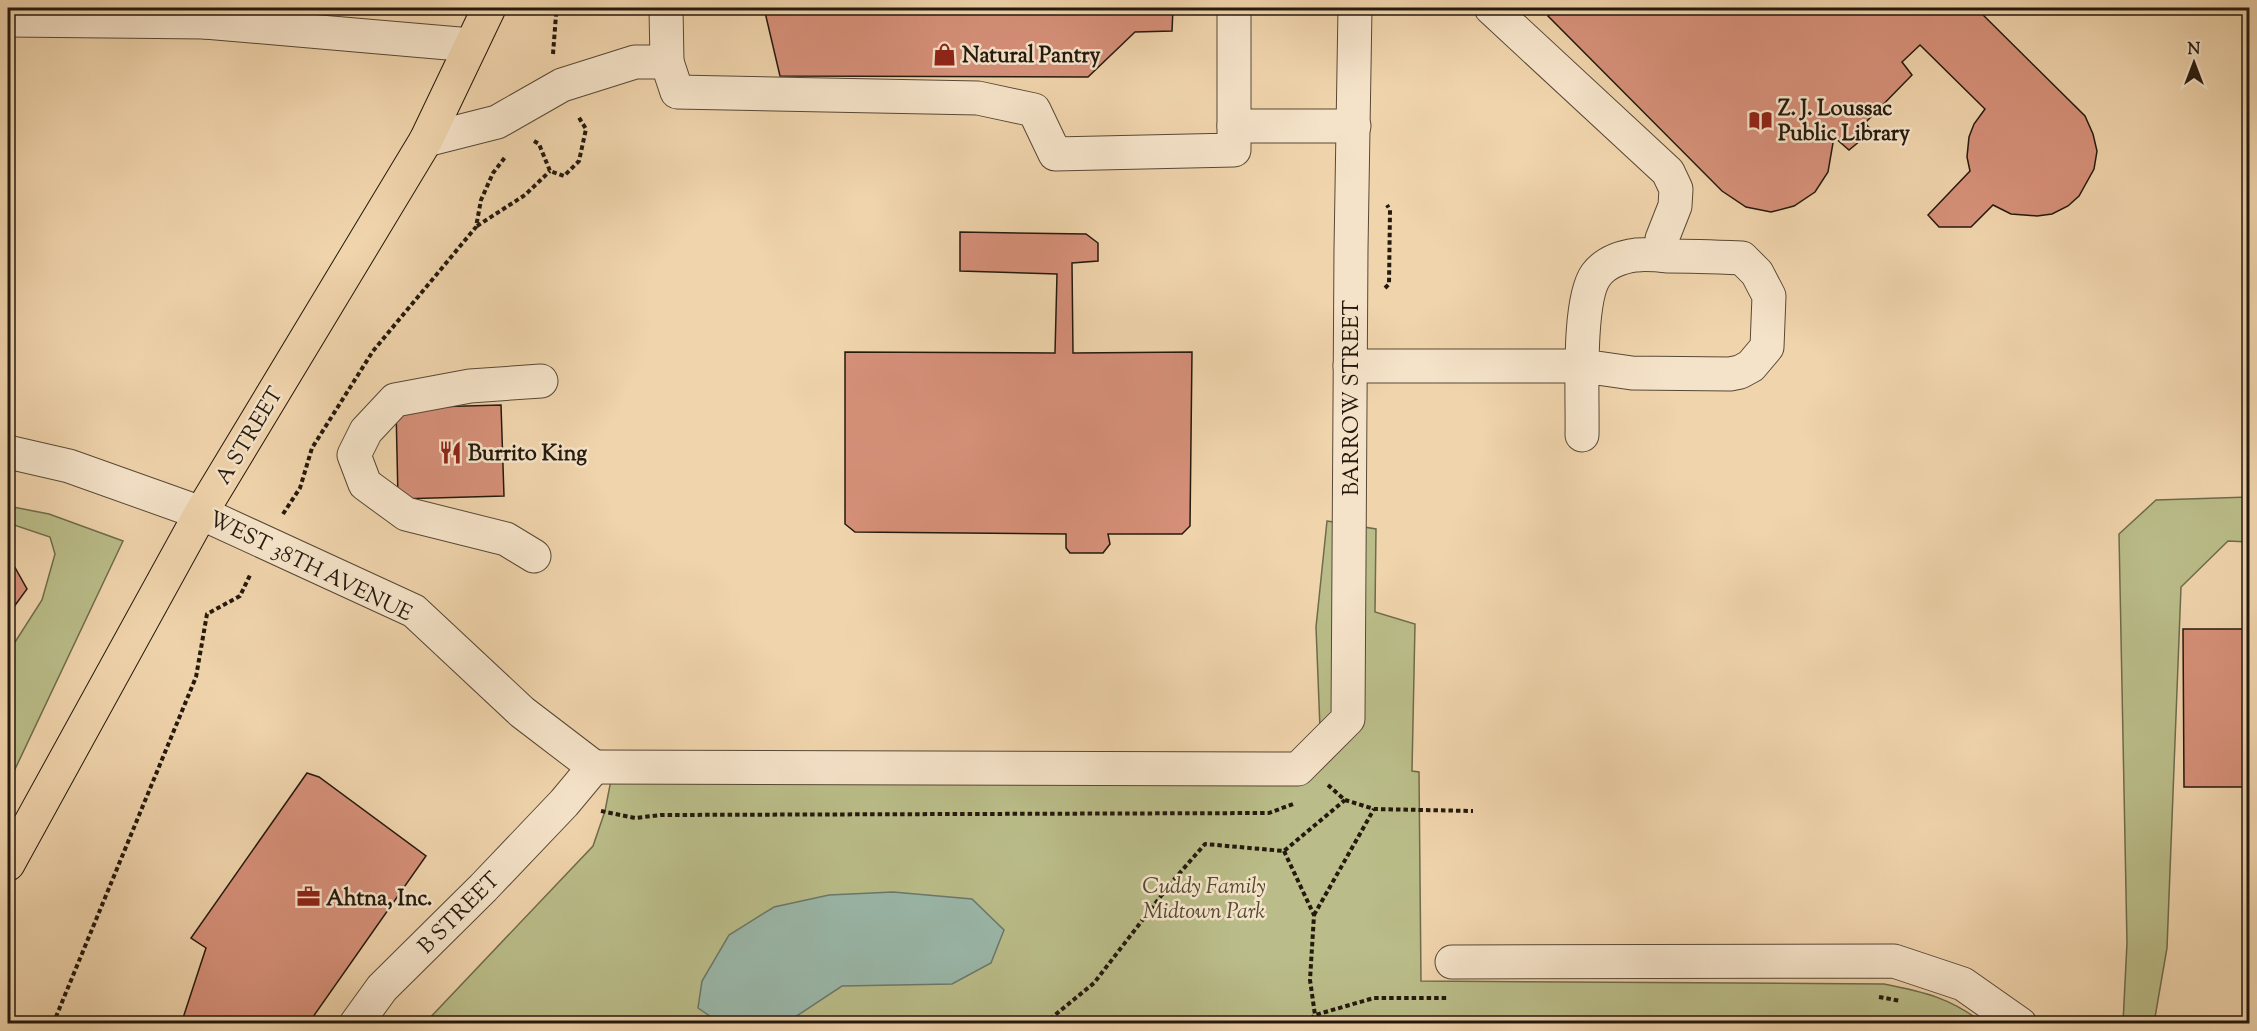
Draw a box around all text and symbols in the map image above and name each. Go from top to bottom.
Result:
north arrow [2164,33,2224,93]
text: N [2188,39,2201,62]
shop icon: Natural Pantry [931,41,957,67]
place label: Natural Pantry [962,41,1101,73]
place label: Z. J. Loussac Public Library [1778,94,1910,151]
library icon: Z. J. Loussac Public Library [1747,107,1773,133]
street label: BARROW STREET [1337,300,1369,496]
street label: A STREET [209,381,293,491]
restaurant icon: Burrito King [437,439,463,465]
place label: Burrito King [468,439,587,471]
street label: WEST 38TH AVENUE [202,504,417,631]
street label: B STREET [412,865,509,963]
park label: Cuddy Family Midtown Park [1142,872,1266,929]
office icon: Ahtna, Inc. [295,884,321,910]
place label: Ahtna, Inc. [326,884,432,916]

